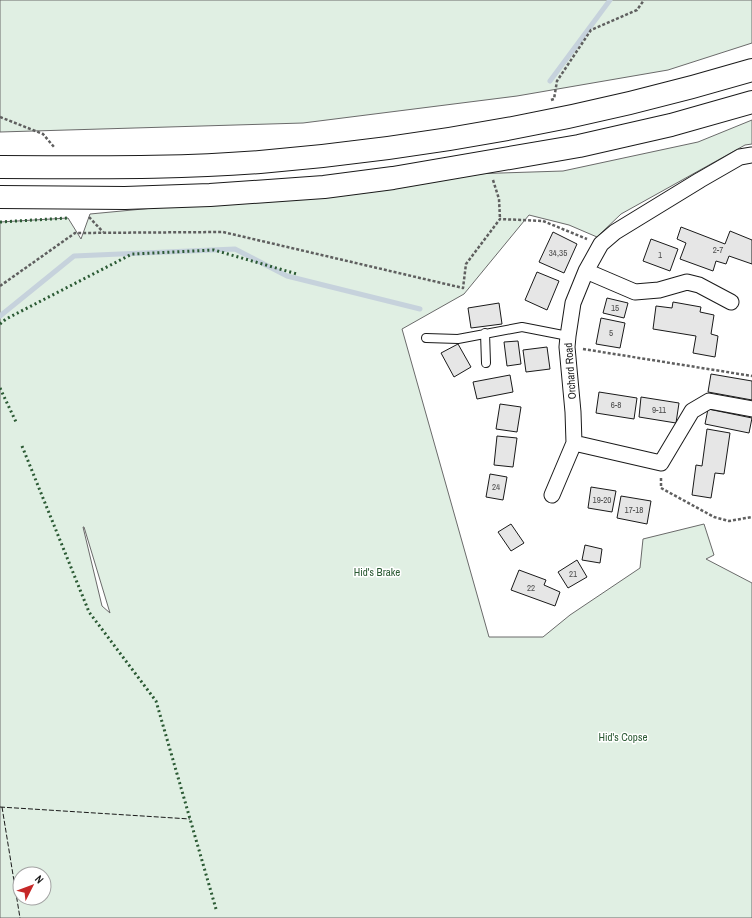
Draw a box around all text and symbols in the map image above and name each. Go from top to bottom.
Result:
house number: 2-7 [713,244,723,256]
house number: 34,35 [549,247,567,259]
house number: 1 [658,249,662,261]
house number: 15 [611,302,619,314]
house number: 5 [609,327,613,339]
street label: Orchard Road [561,342,579,400]
house number: 6-8 [611,399,621,411]
house number: 9-11 [652,404,666,416]
house number: 24 [492,481,500,493]
house number: 19-20 [593,494,611,506]
house number: 17-18 [625,504,643,516]
park label: Hid's Brake [354,565,400,579]
house number: 21 [569,568,577,580]
house number: 22 [527,582,535,594]
park label: Hid's Copse [599,730,647,744]
north arrow [12,866,52,906]
text: N [32,872,47,886]

